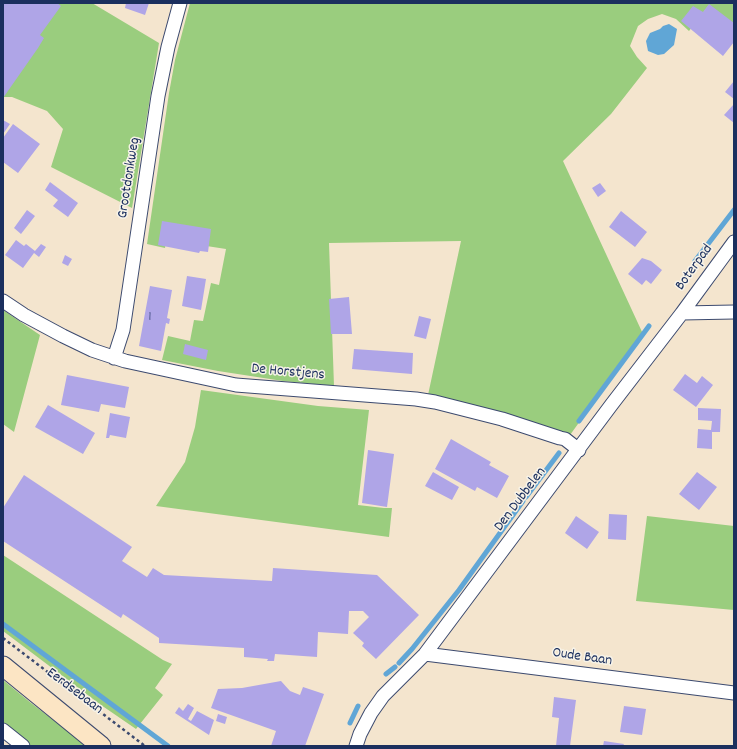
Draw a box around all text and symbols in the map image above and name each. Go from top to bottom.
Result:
street label: Grootdonkweg [115,136,145,220]
street label: Boterpad [672,241,718,295]
house number: 1 [149,310,151,326]
street label: De Horstjens [251,361,325,385]
street label: Den Dubbelen [491,464,551,536]
street label: Oude Baan [551,645,613,671]
street label: Eerdsebaan [42,665,106,719]

